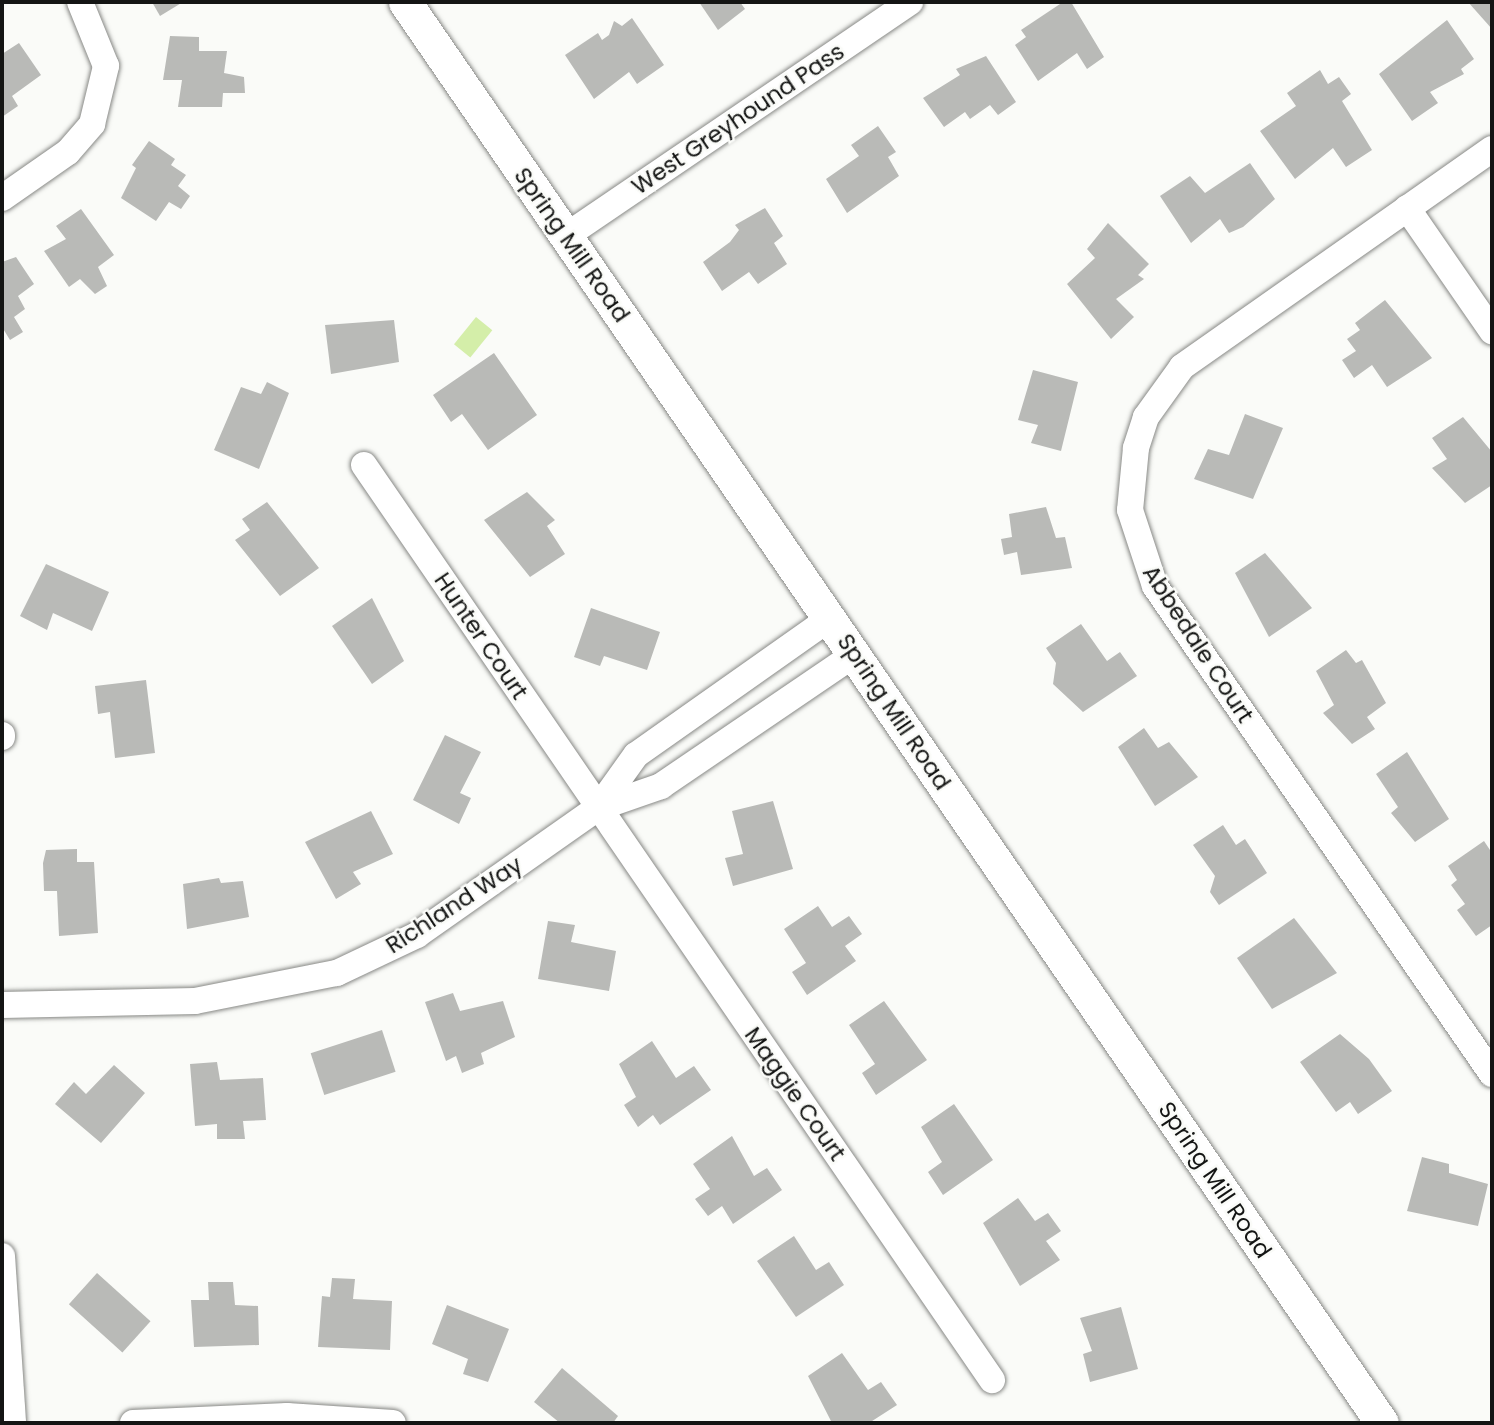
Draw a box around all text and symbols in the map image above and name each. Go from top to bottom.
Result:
street label: West Greyhound Pass [627,38,849,200]
street label: Spring Mill Road [508,162,636,328]
street label: Abbedale Court [1137,560,1259,728]
street label: Hunter Court [428,567,534,705]
street label: Spring Mill Road [832,629,956,795]
street label: Richland Way [381,851,527,959]
street label: Maggie Court [739,1022,851,1166]
street label: Spring Mill Road [1153,1097,1277,1263]

